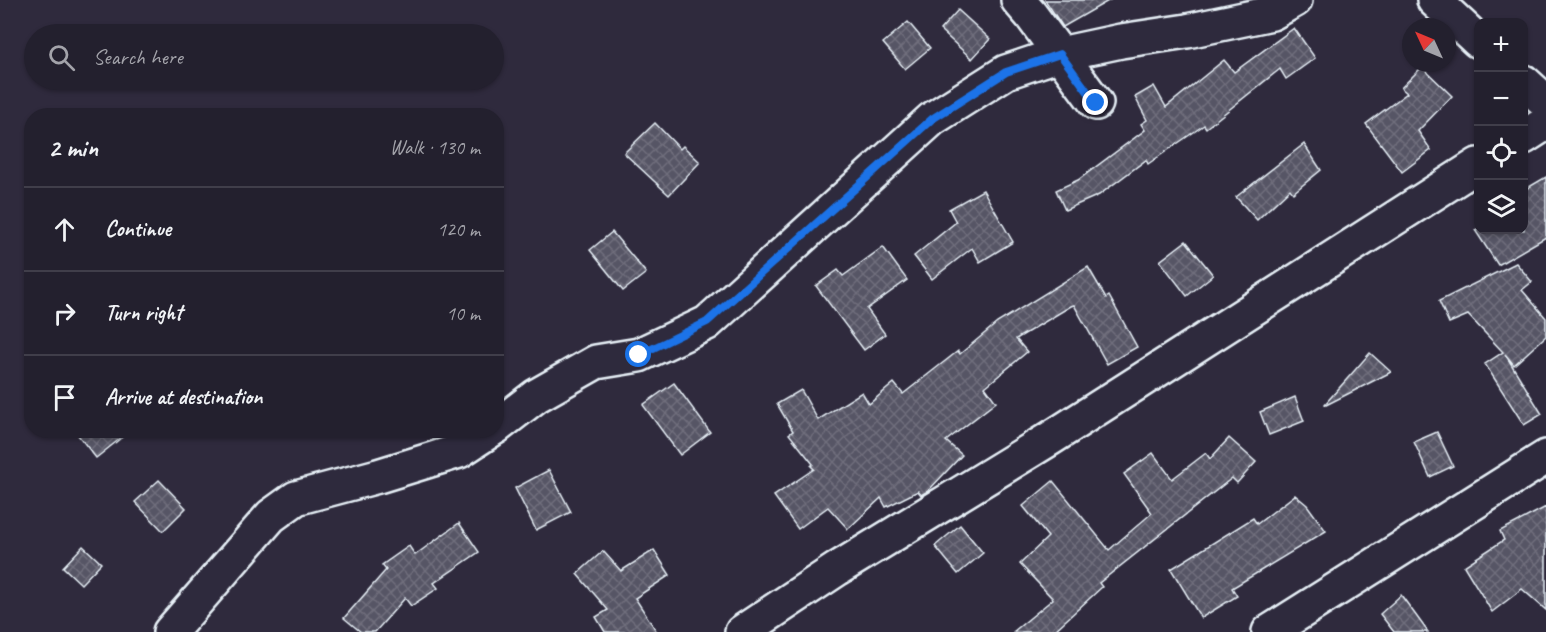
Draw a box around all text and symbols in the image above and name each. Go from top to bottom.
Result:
north arrow [1402,18,1456,72]
map controls [1474,18,1528,234]
button: + [1474,18,1528,72]
search box [24,24,504,90]
icon: search [45,41,78,74]
text: Search here [93,43,183,71]
button: − [1474,72,1528,126]
route end [1082,89,1108,115]
button: locate [1474,126,1528,180]
text: 2 min [48,131,98,164]
text: Walk · 130 m [390,135,480,160]
button: layers [1474,180,1528,234]
icon: ahead [48,213,81,246]
text: Continue [105,215,171,243]
text: 120 m [437,217,480,242]
icon: right [48,297,81,330]
text: Turn right [105,299,182,327]
text: 10 m [446,301,480,326]
route start [625,341,651,367]
icon: arrive [48,381,81,414]
text: Arrive at destination [105,383,262,411]

